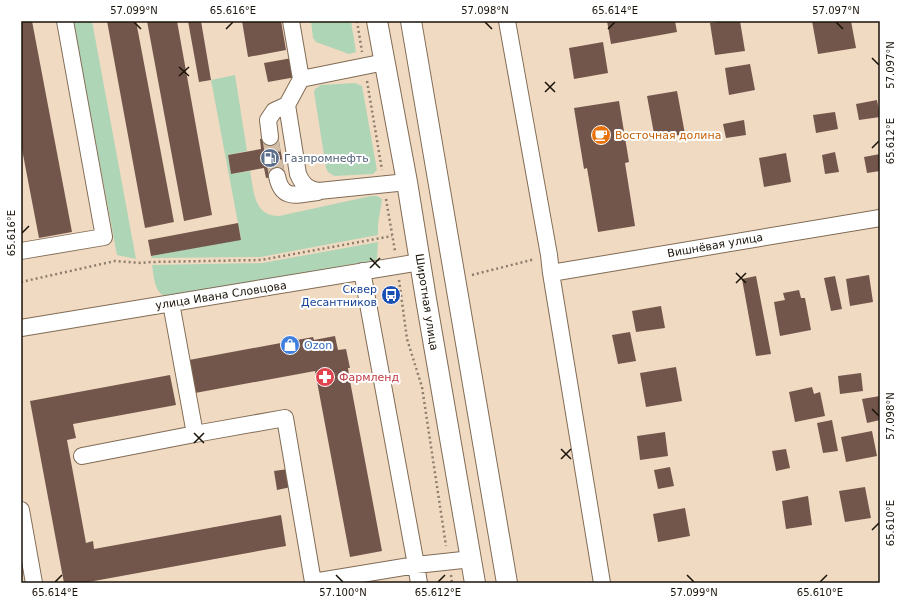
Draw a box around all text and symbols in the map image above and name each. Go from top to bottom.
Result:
text: 57.099°N [110,5,158,16]
text: 65.616°E [210,5,256,16]
text: 57.098°N [461,5,509,16]
text: 65.614°E [592,5,638,16]
text: 57.097°N [812,5,860,16]
text: 57.097°N [885,41,896,89]
text: 65.612°E [885,118,896,164]
cafe icon: Восточная долина [590,124,612,146]
place label: Восточная долина [615,129,721,142]
fuel station icon: Газпромнефть [259,147,281,169]
place label: Газпромнефть [284,152,369,165]
text: 65.616°E [6,210,17,256]
street label: Вишнёвая улица [666,231,764,260]
street label: Широтная улица [412,253,441,351]
street label: улица Ивана Словцова [155,279,288,312]
place label: Сквер Десантников [301,283,377,309]
bus stop icon: Сквер Десантников [380,284,402,306]
shop icon: Ozon [279,334,301,356]
place label: Ozon [304,339,332,352]
pharmacy icon: Фармленд [314,366,336,388]
place label: Фармленд [339,371,399,384]
text: 57.098°N [885,392,896,440]
text: 65.610°E [885,500,896,546]
text: 65.614°E [32,587,78,598]
text: 57.100°N [319,587,367,598]
text: 65.612°E [415,587,461,598]
text: 57.099°N [670,587,718,598]
text: 65.610°E [797,587,843,598]

